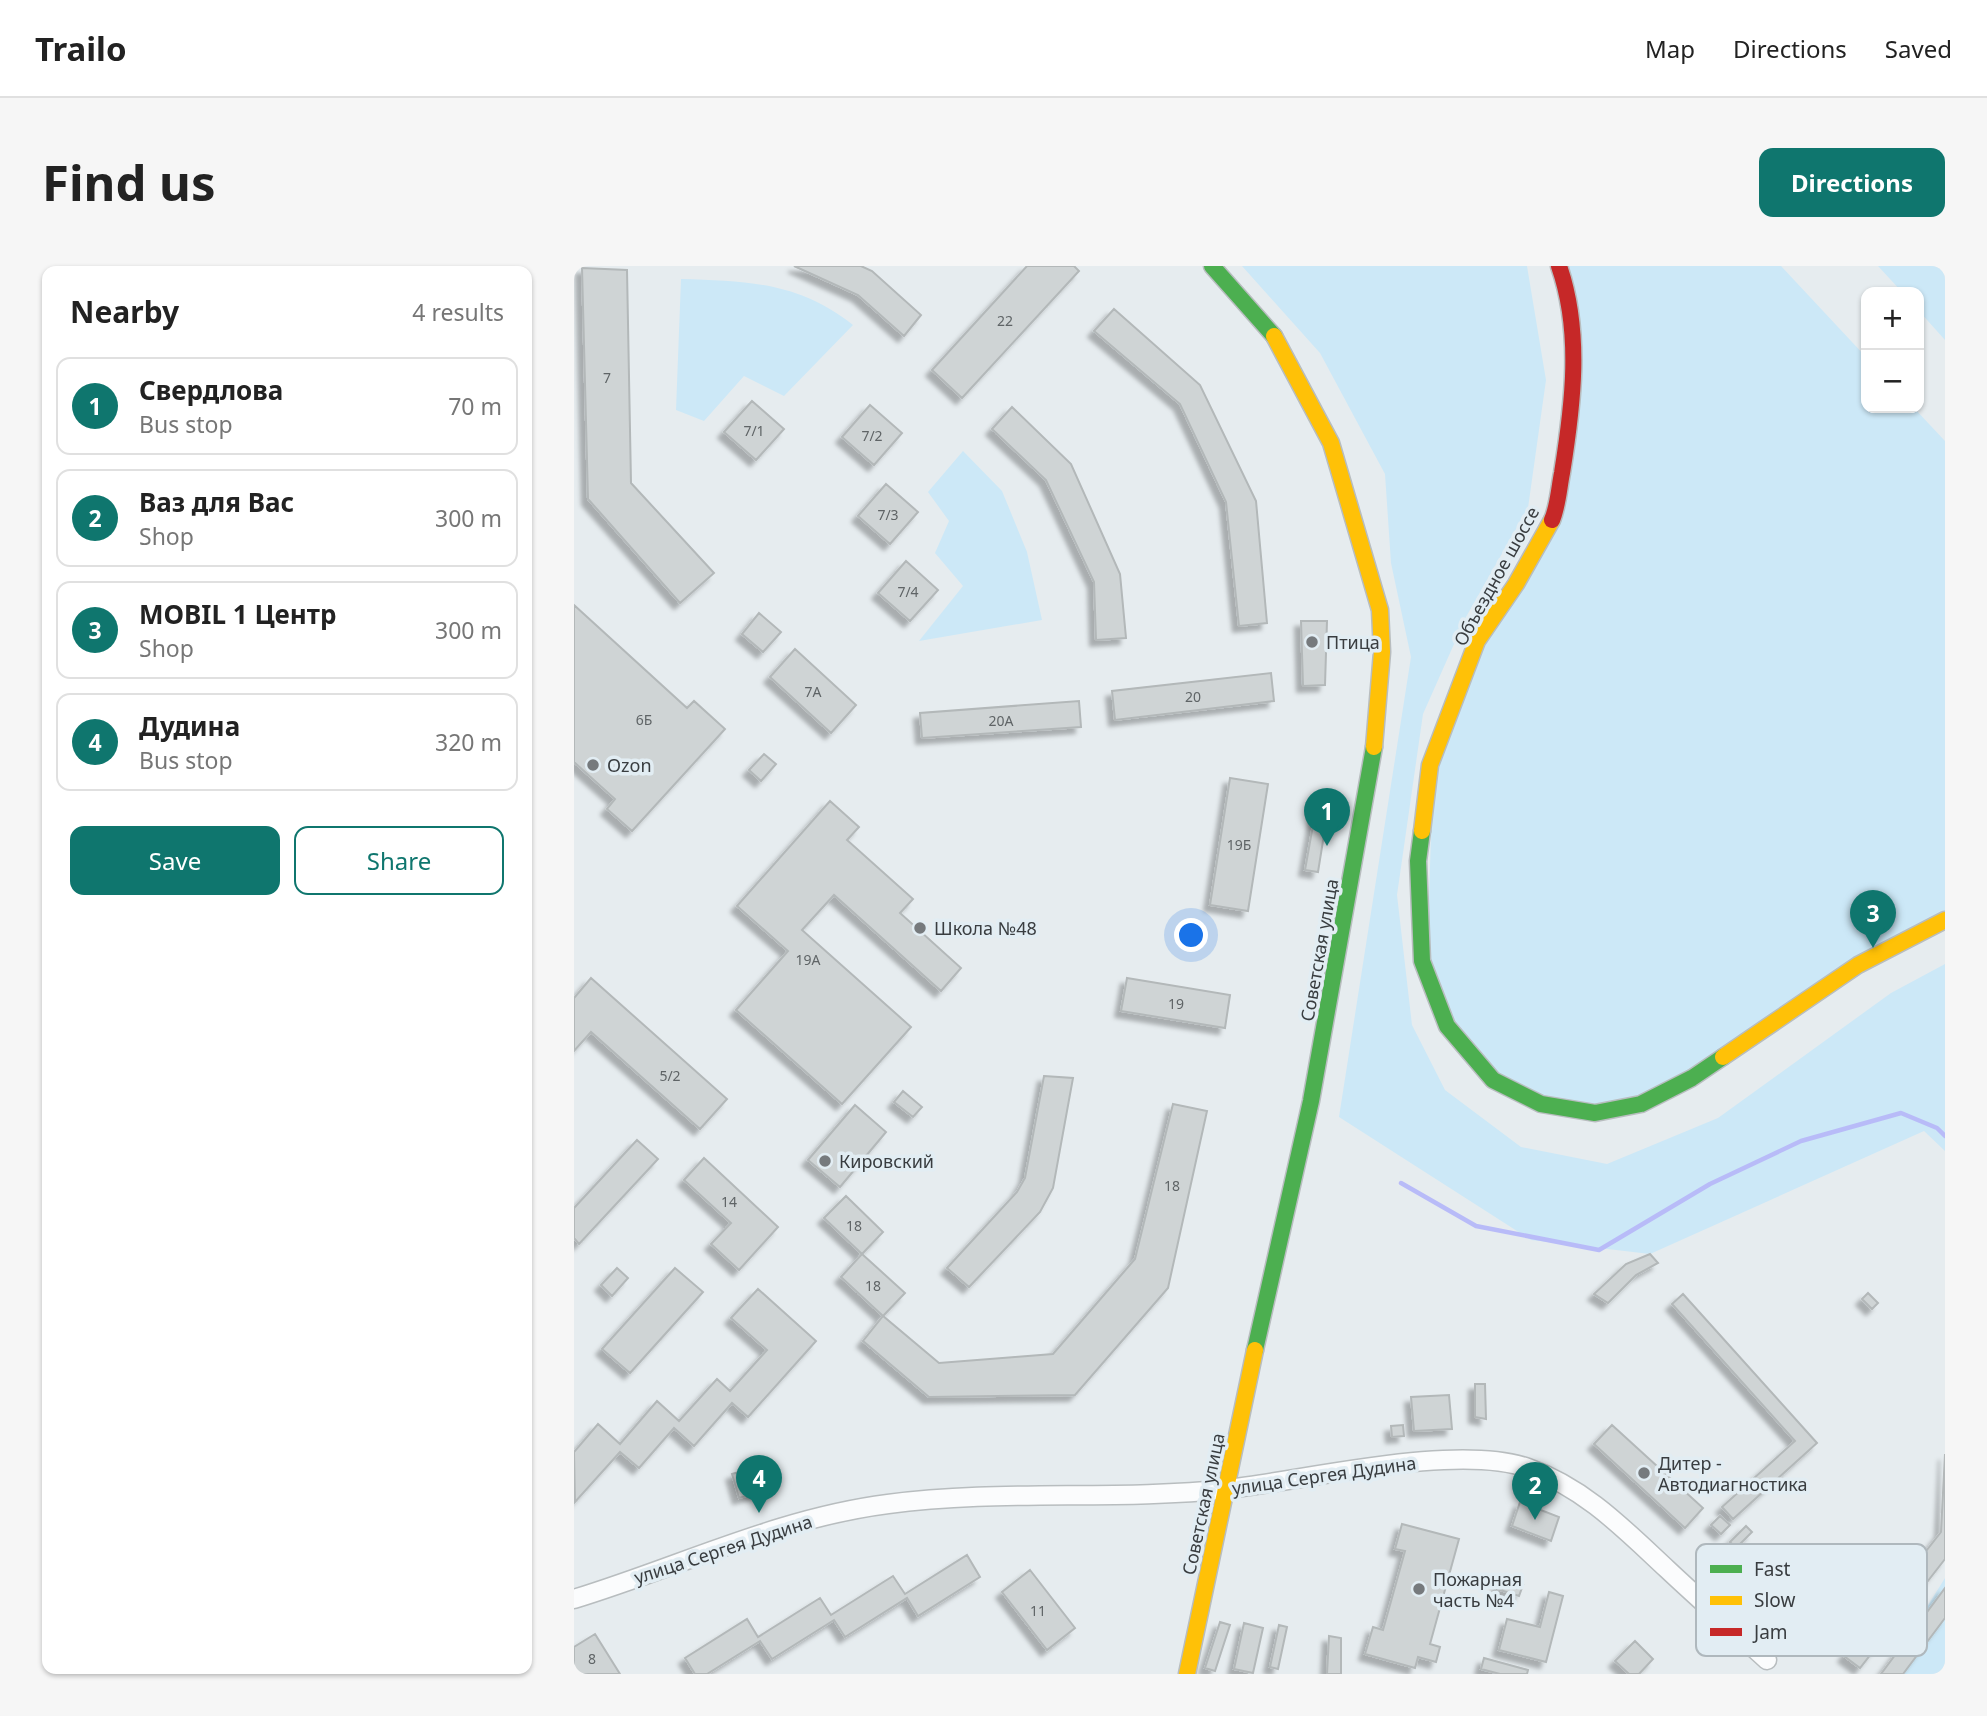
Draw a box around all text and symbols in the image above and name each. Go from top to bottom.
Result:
text: Trailo [35,26,127,71]
text: Map [1645,32,1695,65]
text: Directions [1733,32,1847,65]
text: Saved [1885,32,1952,65]
button: Directions [1759,148,1945,217]
text: Find us [42,149,216,215]
map controls [1861,287,1924,413]
button: + [1861,287,1924,350]
text: Nearby [70,291,179,332]
text: 4 results [412,296,504,328]
house number: 22 [997,311,1013,330]
button: − [1861,350,1924,413]
house number: 7 [603,368,611,387]
text: Свердлова [139,372,283,408]
text: 1 [88,390,102,422]
text: 70 m [448,390,502,422]
text: Bus stop [139,408,233,440]
house number: 7/1 [743,421,765,440]
house number: 7/2 [861,426,883,445]
text: Ваз для Вас [139,484,294,520]
text: 2 [88,502,102,534]
text: 300 m [435,502,502,534]
street label: Объездное шоссе [1448,502,1544,650]
house number: 7/3 [877,505,899,524]
text: Shop [139,520,194,552]
house number: 7/4 [897,582,919,601]
text: MOBIL 1 Центр [139,596,336,632]
text: 3 [88,614,102,646]
text: 300 m [435,614,502,646]
place label: Птица [1326,630,1380,654]
text: Shop [139,632,194,664]
marker: Птица [1304,634,1320,650]
house number: 7А [805,682,822,701]
house number: 20 [1185,687,1201,706]
text: Дудина [139,708,240,744]
house number: 6Б [636,710,652,729]
house number: 20А [989,711,1014,730]
text: 4 [88,726,102,758]
text: 320 m [435,726,502,758]
text: Bus stop [139,744,233,776]
place label: Ozon [607,753,652,777]
marker: Ozon [585,757,601,773]
pin: 1 [1304,788,1350,846]
button: Save [70,826,280,895]
button: Share [294,826,504,895]
house number: 19Б [1227,835,1251,854]
street label: Советская улица [1295,877,1343,1023]
pin: 3 [1850,890,1896,948]
place label: Школа №48 [934,916,1037,940]
your location [1174,918,1208,952]
marker: Школа №48 [912,920,928,936]
house number: 19А [796,950,821,969]
house number: 19 [1168,994,1184,1013]
house number: 5/2 [659,1066,681,1085]
place label: Кировский [839,1149,934,1173]
marker: Кировский [817,1153,833,1169]
house number: 18 [1164,1176,1180,1195]
house number: 14 [721,1192,737,1211]
house number: 18 [846,1216,862,1235]
house number: 18 [865,1276,881,1295]
street label: Советская улица [1176,1431,1230,1577]
street label: улица Сергея Дудина [1230,1450,1418,1500]
place label: Дитер - Автодиагностика [1658,1451,1808,1496]
pin: 4 [736,1455,782,1513]
pin: 2 [1512,1462,1558,1520]
marker: Дитер - Автодиагностика [1636,1465,1652,1481]
street label: улица Сергея Дудина [631,1509,815,1589]
legend [1696,1544,1927,1656]
text: Fast [1754,1556,1791,1582]
place label: Пожарная часть №4 [1433,1567,1522,1612]
marker: Пожарная часть №4 [1411,1581,1427,1597]
text: Slow [1754,1587,1795,1613]
house number: 11 [1030,1601,1046,1620]
text: Jam [1752,1619,1788,1645]
house number: 8 [588,1649,596,1668]

